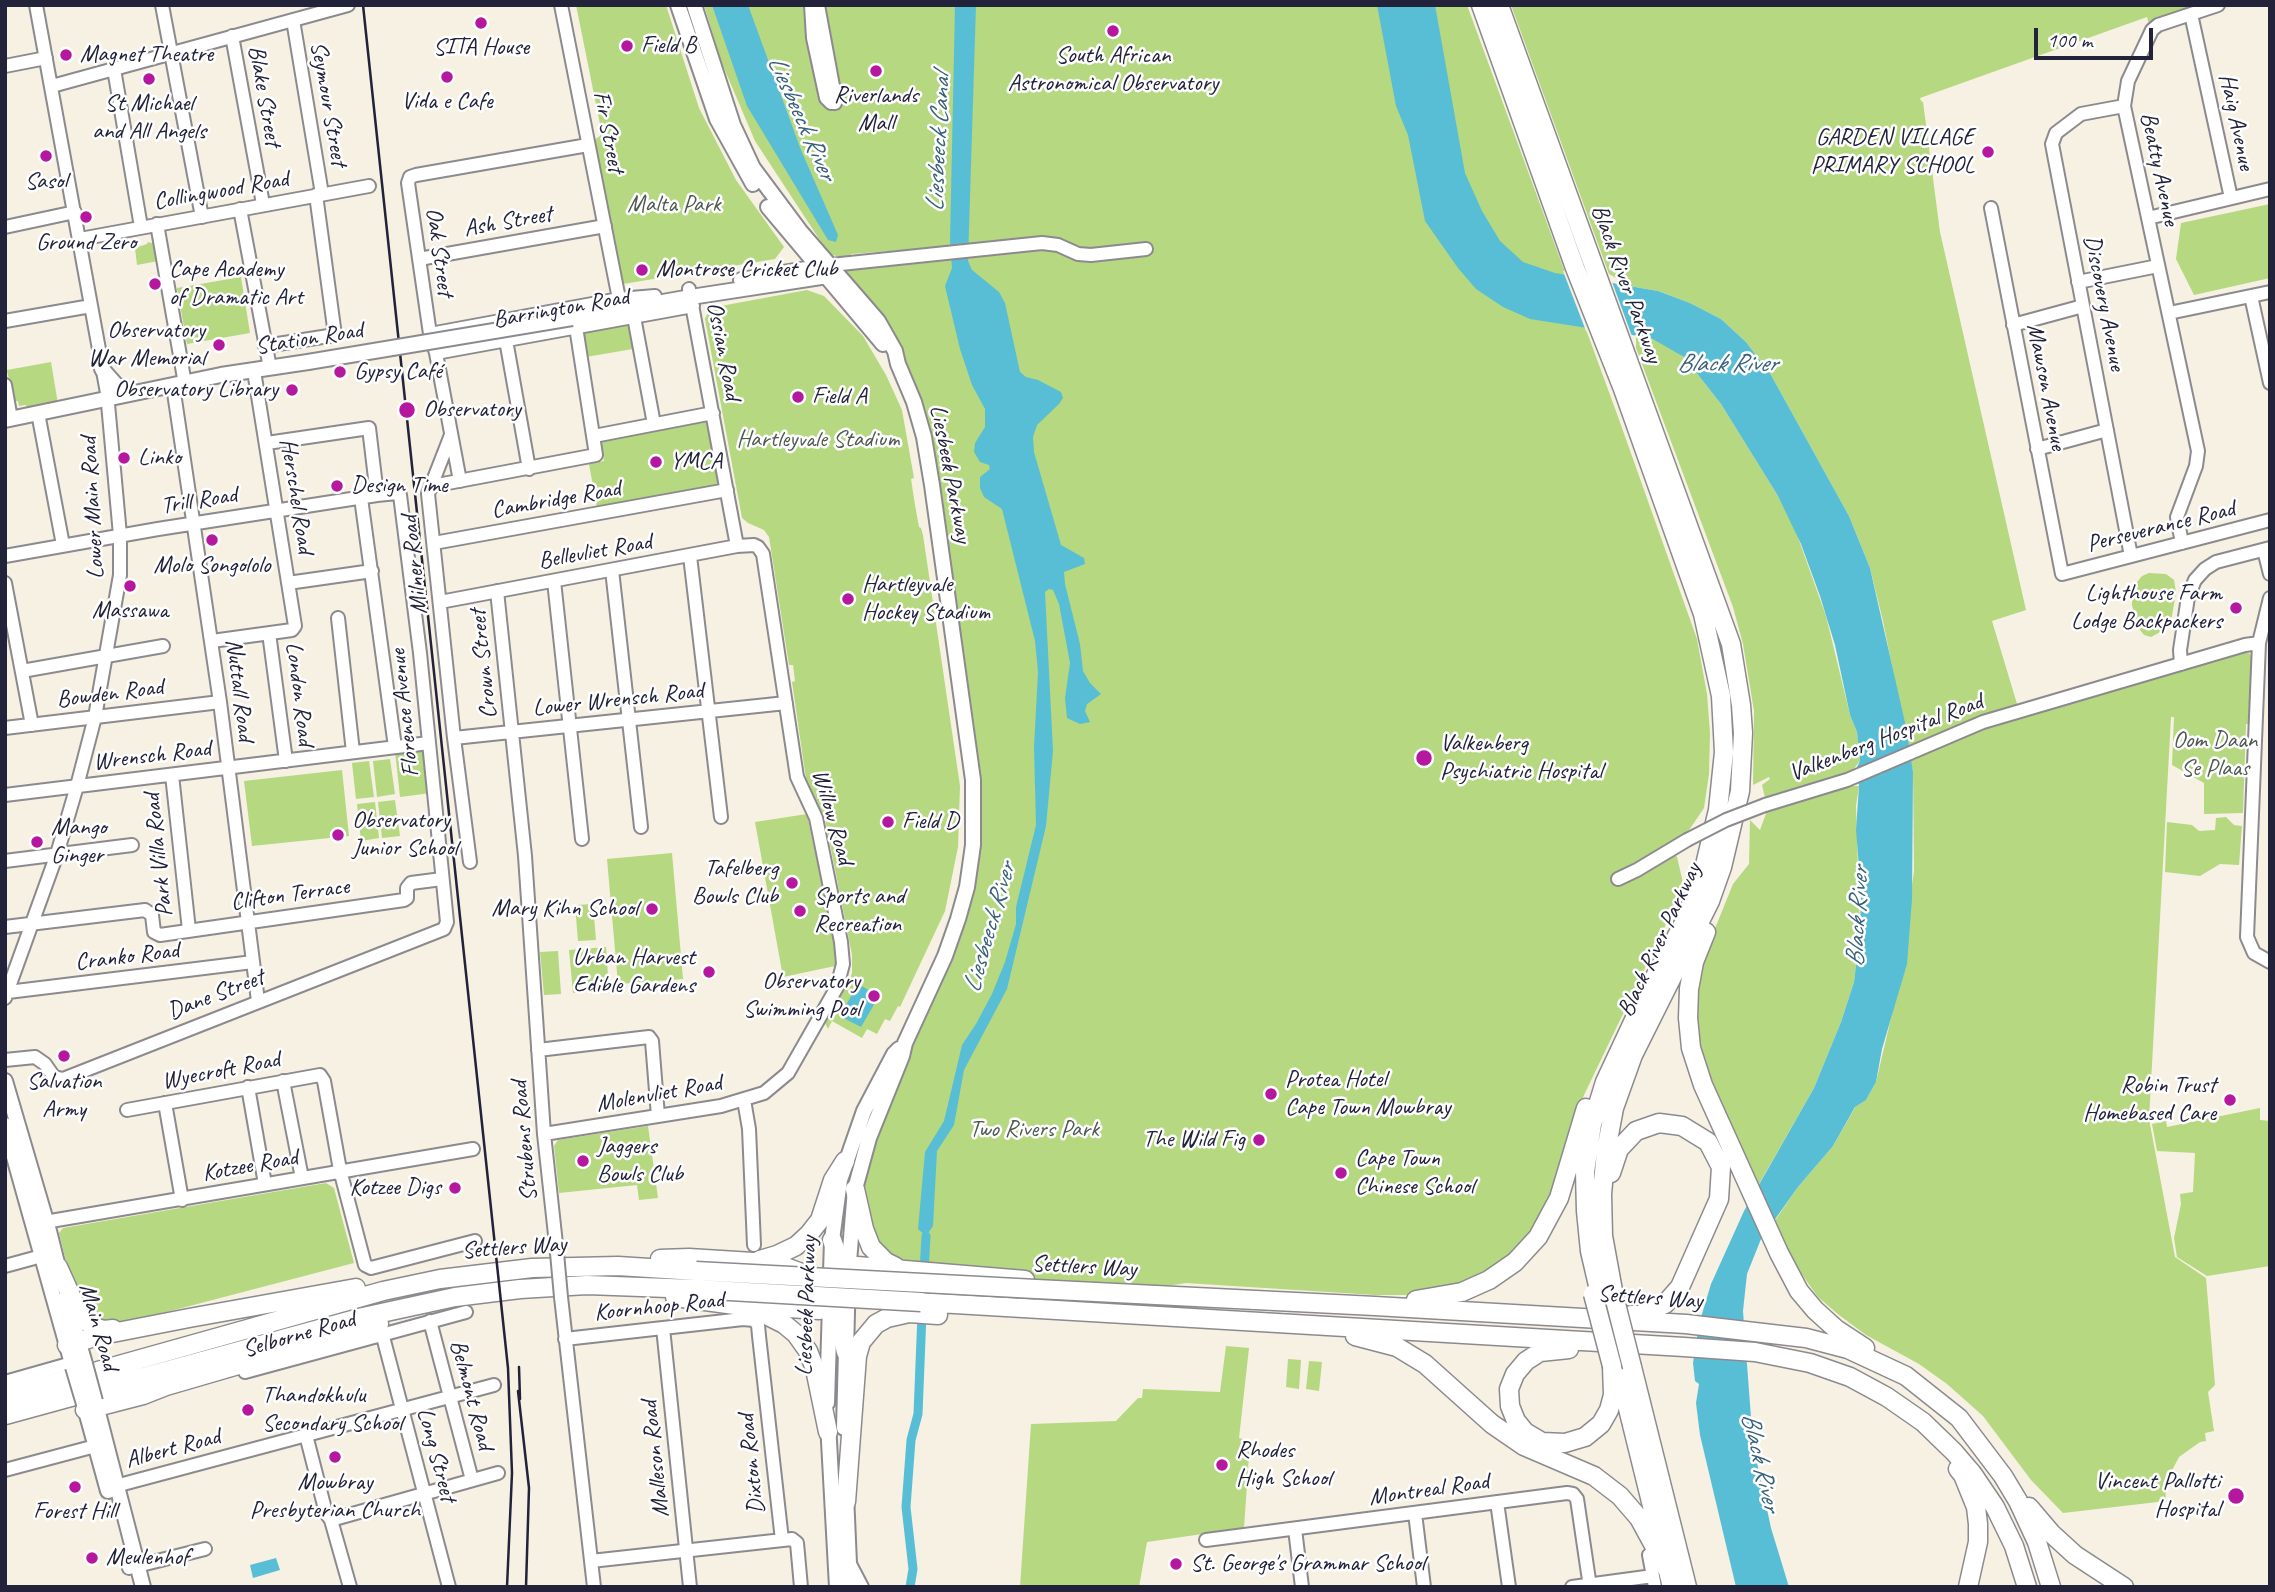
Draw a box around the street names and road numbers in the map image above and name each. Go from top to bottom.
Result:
street label: Seymour Street [303,39,353,169]
street label: Blake Street [241,43,287,149]
street label: Haig Avenue [2212,71,2260,173]
street label: Fir Street [586,89,630,175]
street label: Beatty Avenue [2133,110,2185,228]
street label: Collingwood Road [151,165,291,217]
street label: Ash Street [462,200,554,244]
street label: Black River Parkway [1584,201,1668,367]
street label: Oak Street [419,206,459,298]
street label: Discovery Avenue [2077,233,2131,373]
street label: Barrington Road [491,283,631,335]
street label: Ossian Road [699,299,747,403]
street label: Station Road [253,316,365,362]
street label: Mawson Avenue [2020,321,2072,453]
street label: Liesbeek Parkway [923,403,977,545]
street label: Lower Main Road [75,436,111,580]
street label: Herschel Road [273,436,319,556]
street label: Cambridge Road [489,474,623,526]
street label: Trill Road [159,481,239,521]
street label: Perseverance Road [2084,495,2238,559]
street label: Milner Road [395,514,435,616]
street label: Bellevliet Road [536,528,654,576]
street label: Crown Street [464,608,504,720]
street label: Nuttall Road [218,637,260,743]
street label: London Road [278,641,320,747]
street label: Florence Avenue [384,648,426,778]
street label: Bowden Road [55,673,165,715]
street label: Lower Wrensch Road [531,677,705,723]
street label: Valkenberg Hospital Road [1785,688,1987,788]
street label: Wrensch Road [92,735,212,777]
street label: Willow Road [805,766,859,868]
street label: Park Villa Road [138,792,180,918]
street label: Black River Parkway [1612,859,1708,1021]
street label: Clifton Terrace [229,872,351,918]
street label: Cranko Road [73,936,181,978]
street label: Dane Street [164,963,268,1027]
street label: Wyecroft Road [160,1045,282,1097]
street label: Molenvliet Road [594,1069,724,1119]
street label: Strubens Road [505,1080,545,1202]
street label: Kotzee Road [200,1143,300,1189]
street label: Settlers Way [461,1230,567,1266]
street label: Liesbeek Parkway [790,1236,824,1376]
street label: Settlers Way [1031,1250,1137,1284]
street label: Main Road [72,1280,124,1374]
street label: Settlers Way [1597,1280,1703,1316]
street label: Koornhoop Road [593,1286,725,1328]
street label: Selborne Road [240,1305,358,1365]
street label: Belmont Road [443,1337,499,1453]
street label: Malleson Road [636,1399,676,1519]
street label: Long Street [410,1405,462,1505]
street label: Dixton Road [732,1413,772,1515]
street label: Albert Road [122,1423,224,1475]
street label: Montreal Road [1367,1467,1491,1513]

